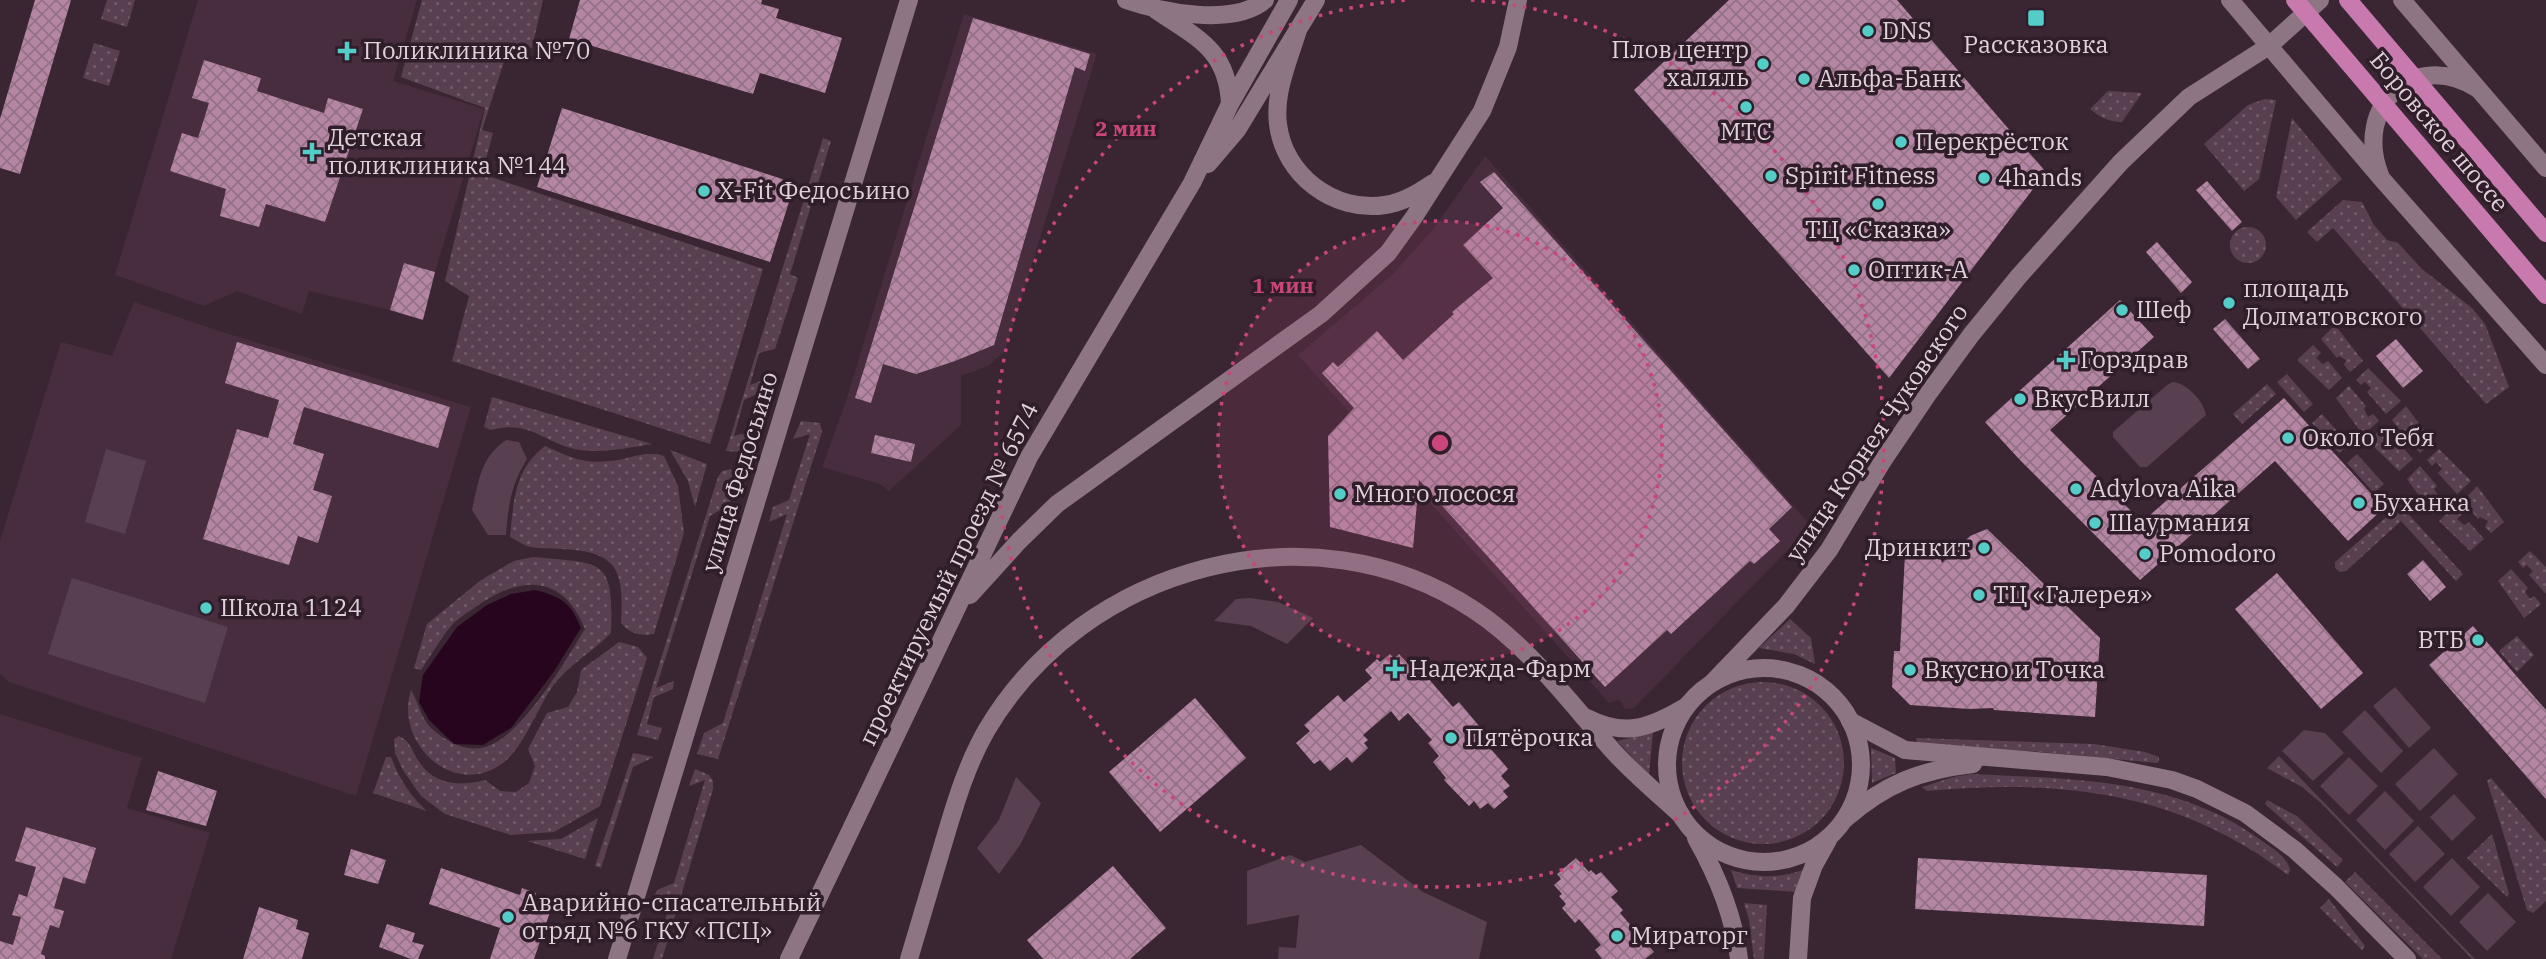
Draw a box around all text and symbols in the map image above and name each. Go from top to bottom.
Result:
marker: Рассказовка [2026,8,2046,28]
place label: DNS [1882,14,1932,46]
marker: DNS [1860,23,1876,39]
place label: Рассказовка [1963,28,2109,60]
place label: Плов центр халяль [1611,33,1749,93]
place label: Поликлиника №70 [363,34,590,66]
marker: Поликлиника №70 [337,41,357,61]
street label: Боровское шоссе [2363,44,2517,218]
marker: Плов центр халяль [1755,56,1771,72]
place label: Альфа-Банк [1818,62,1962,94]
marker: Альфа-Банк [1796,71,1812,87]
marker: МТС [1738,99,1754,115]
text: 2 мин [1095,114,1157,142]
place label: МТС [1720,115,1772,147]
place label: Детская поликлиника №144 [328,121,567,181]
place label: Перекрёсток [1915,125,2069,157]
marker: Перекрёсток [1893,134,1909,150]
marker: Детская поликлиника №144 [302,142,322,162]
place label: Spirit Fitness [1785,159,1935,191]
place label: 4hands [1998,161,2082,193]
marker: Spirit Fitness [1763,168,1779,184]
marker: 4hands [1976,170,1992,186]
place label: X-Fit Федосьино [718,174,910,206]
marker: X-Fit Федосьино [696,183,712,199]
marker: ТЦ «Сказка» [1870,196,1886,212]
place label: ТЦ «Сказка» [1805,213,1951,245]
place label: Оптик-А [1868,253,1969,285]
marker: Оптик-А [1846,262,1862,278]
text: 1 мин [1252,271,1314,299]
place label: площадь Долматовского [2243,272,2422,332]
place label: Шеф [2136,293,2192,325]
marker: площадь Долматовского [2221,295,2237,311]
street label: улица Корнея Чуковского [1778,297,1975,568]
marker: Шеф [2114,302,2130,318]
place label: Горздрав [2080,343,2189,375]
marker: Горздрав [2058,352,2074,368]
street label: улица Федосьино [693,368,785,576]
place label: ВкусВилл [2034,382,2150,414]
marker: ВкусВилл [2012,391,2028,407]
street label: проектируемый проезд № 6574 [851,397,1045,751]
place label: Около Тебя [2302,421,2434,453]
marker: Около Тебя [2280,430,2296,446]
centre of rings [1428,431,1452,455]
place label: Adylova Aika [2090,472,2237,504]
place label: Много лосося [1354,477,1516,509]
marker: Adylova Aika [2068,481,2084,497]
marker: Много лосося [1332,486,1348,502]
place label: Буханка [2373,486,2470,518]
marker: Буханка [2351,495,2367,511]
place label: Шаурмания [2109,506,2250,538]
marker: Шаурмания [2087,515,2103,531]
place label: Дринкит [1865,531,1970,563]
place label: Pomodoro [2159,537,2276,569]
marker: Дринкит [1976,540,1992,556]
marker: Pomodoro [2137,546,2153,562]
place label: ТЦ «Галерея» [1993,578,2152,610]
marker: ТЦ «Галерея» [1971,587,1987,603]
place label: Школа 1124 [220,591,362,623]
marker: Школа 1124 [198,600,214,616]
place label: ВТБ [2418,623,2464,655]
marker: ВТБ [2470,632,2486,648]
place label: Надежда-Фарм [1409,652,1591,684]
place label: Вкусно и Точка [1924,653,2105,685]
marker: Надежда-Фарм [1387,661,1403,677]
marker: Вкусно и Точка [1902,662,1918,678]
place label: Пятёрочка [1465,721,1593,753]
marker: Пятёрочка [1443,730,1459,746]
place label: Аварийно-спасательный отряд №6 ГКУ «ПСЦ» [522,886,822,946]
marker: Аварийно-спасательный отряд №6 ГКУ «ПСЦ» [500,909,516,925]
place label: Мираторг [1631,919,1748,951]
marker: Мираторг [1609,928,1625,944]

